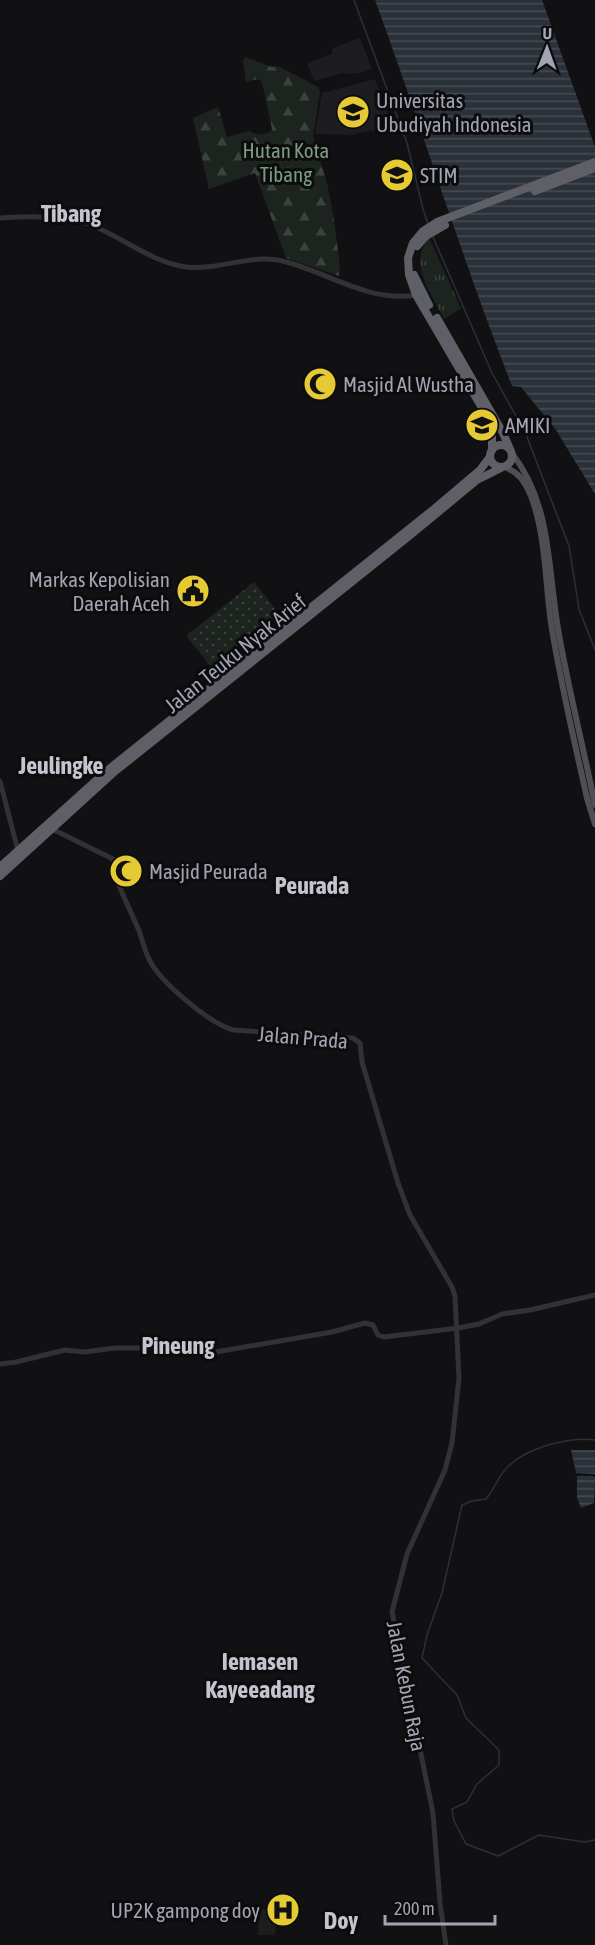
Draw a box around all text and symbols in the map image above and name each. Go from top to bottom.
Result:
north arrow [517,18,577,78]
text: U [542,24,552,42]
place label: Universitas Ubudiyah Indonesia [376,88,532,136]
school or university icon: Universitas Ubudiyah Indonesia [335,94,371,130]
park label: Hutan Kota Tibang [243,138,329,186]
school or university icon: STIM [379,157,415,193]
place label: STIM [420,163,457,187]
district label: Tibang [41,200,102,227]
mosque icon: Masjid Al Wustha [302,366,338,402]
place label: Masjid Al Wustha [343,372,474,396]
school or university icon: AMIKI [464,407,500,443]
place label: AMIKI [505,413,550,437]
place label: Markas Kepolisian Daerah Aceh [29,567,170,615]
public building icon: Markas Kepolisian Daerah Aceh [175,573,211,609]
street label: Jalan Teuku Nyak Arief [160,589,310,717]
district label: Jeulingke [18,752,104,779]
mosque icon: Masjid Peurada [108,853,144,889]
place label: Masjid Peurada [149,859,268,883]
district label: Peurada [275,872,349,899]
street label: Jalan Prada [257,1021,349,1053]
district label: Pineung [141,1332,215,1359]
street label: Jalan Kebun Raja [383,1619,431,1753]
district label: Iemasen Kayeeadang [205,1648,315,1703]
scale bar [385,1888,494,1926]
hospital icon: UP2K gampong doy [265,1892,301,1928]
place label: UP2K gampong doy [111,1898,260,1922]
text: 200 m [394,1898,435,1919]
district label: Doy [324,1907,358,1934]

